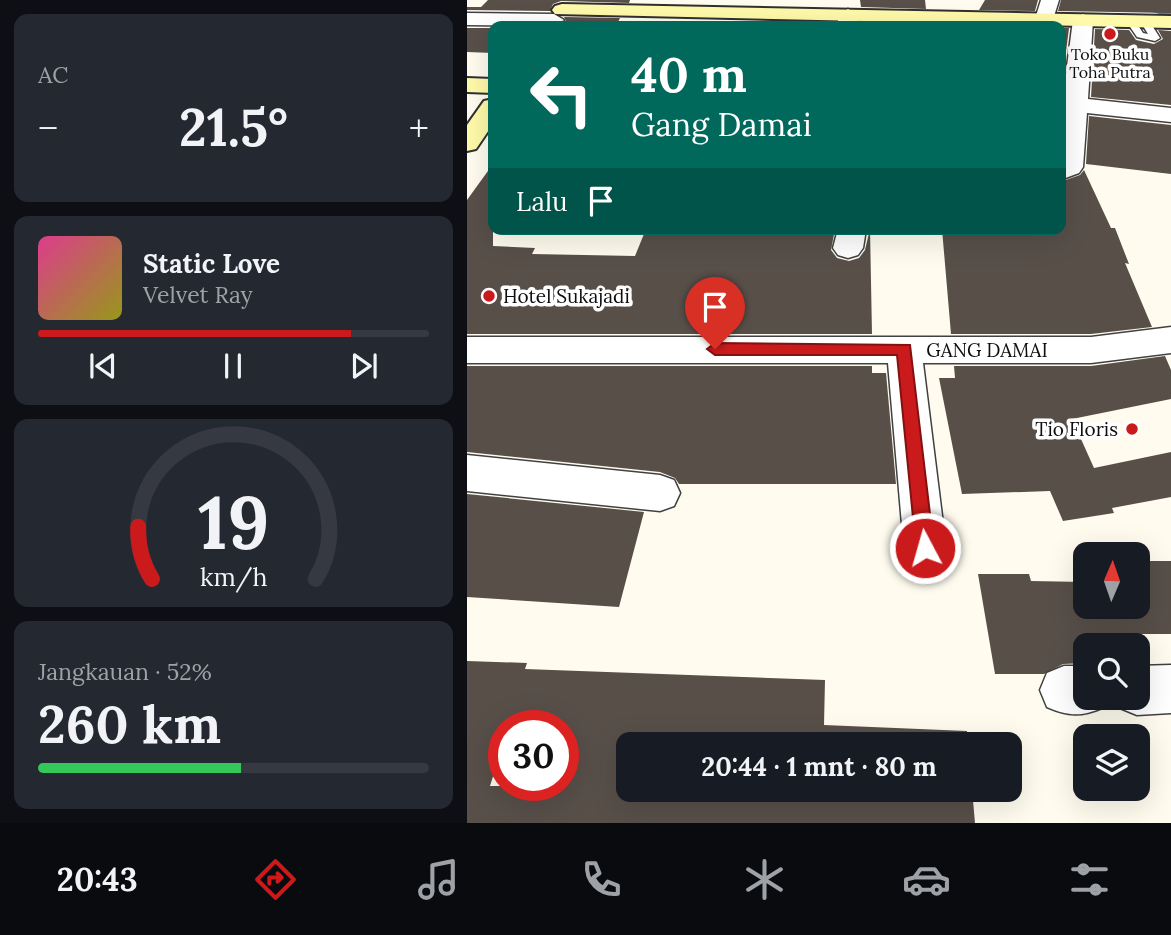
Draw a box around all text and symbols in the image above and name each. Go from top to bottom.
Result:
marker: Toko Buku Toha Putra [1102,26,1118,42]
text: 40 m [631,43,747,105]
place label: Toko Buku Toha Putra [1069,44,1151,82]
icon: left [516,49,607,140]
text: AC [38,60,68,89]
text: 21.5° [179,94,288,160]
text: − [38,104,58,152]
text: + [409,104,429,152]
text: Gang Damai [631,104,812,145]
icon: arrive [582,182,620,220]
text: Lalu [516,185,568,218]
text: Static Love [143,247,280,280]
pin [685,277,745,349]
text: Velvet Ray [143,280,253,309]
place label: Hotel Sukajadi [503,284,630,308]
marker: Hotel Sukajadi [481,288,497,304]
icon: arrive [696,288,734,326]
street label: GANG DAMAI [926,338,1048,362]
icon: previous [84,347,122,385]
icon: pause [214,347,252,385]
icon: next [345,347,383,385]
place label: Tio Floris [1035,417,1118,441]
marker: Tio Floris [1124,421,1140,437]
text: 19 [198,476,269,569]
position arrow [888,511,962,585]
north arrow [1073,542,1149,620]
map controls [1073,542,1150,801]
text: km/h [200,560,267,592]
button: search [1073,633,1150,710]
text: Jangkauan · 52% [38,657,212,686]
text: 260 km [38,691,221,757]
speed limit sign: 30 [488,710,579,801]
button: layers [1073,724,1150,801]
text: 20:44 · 1 mnt · 80 m [701,750,937,783]
icon: directions [251,855,300,904]
icon: music [414,855,463,904]
icon: phone [577,855,626,904]
icon: climate [740,855,789,904]
icon: car [902,855,951,904]
icon: filters [1065,855,1114,904]
text: 20:43 [57,859,138,900]

